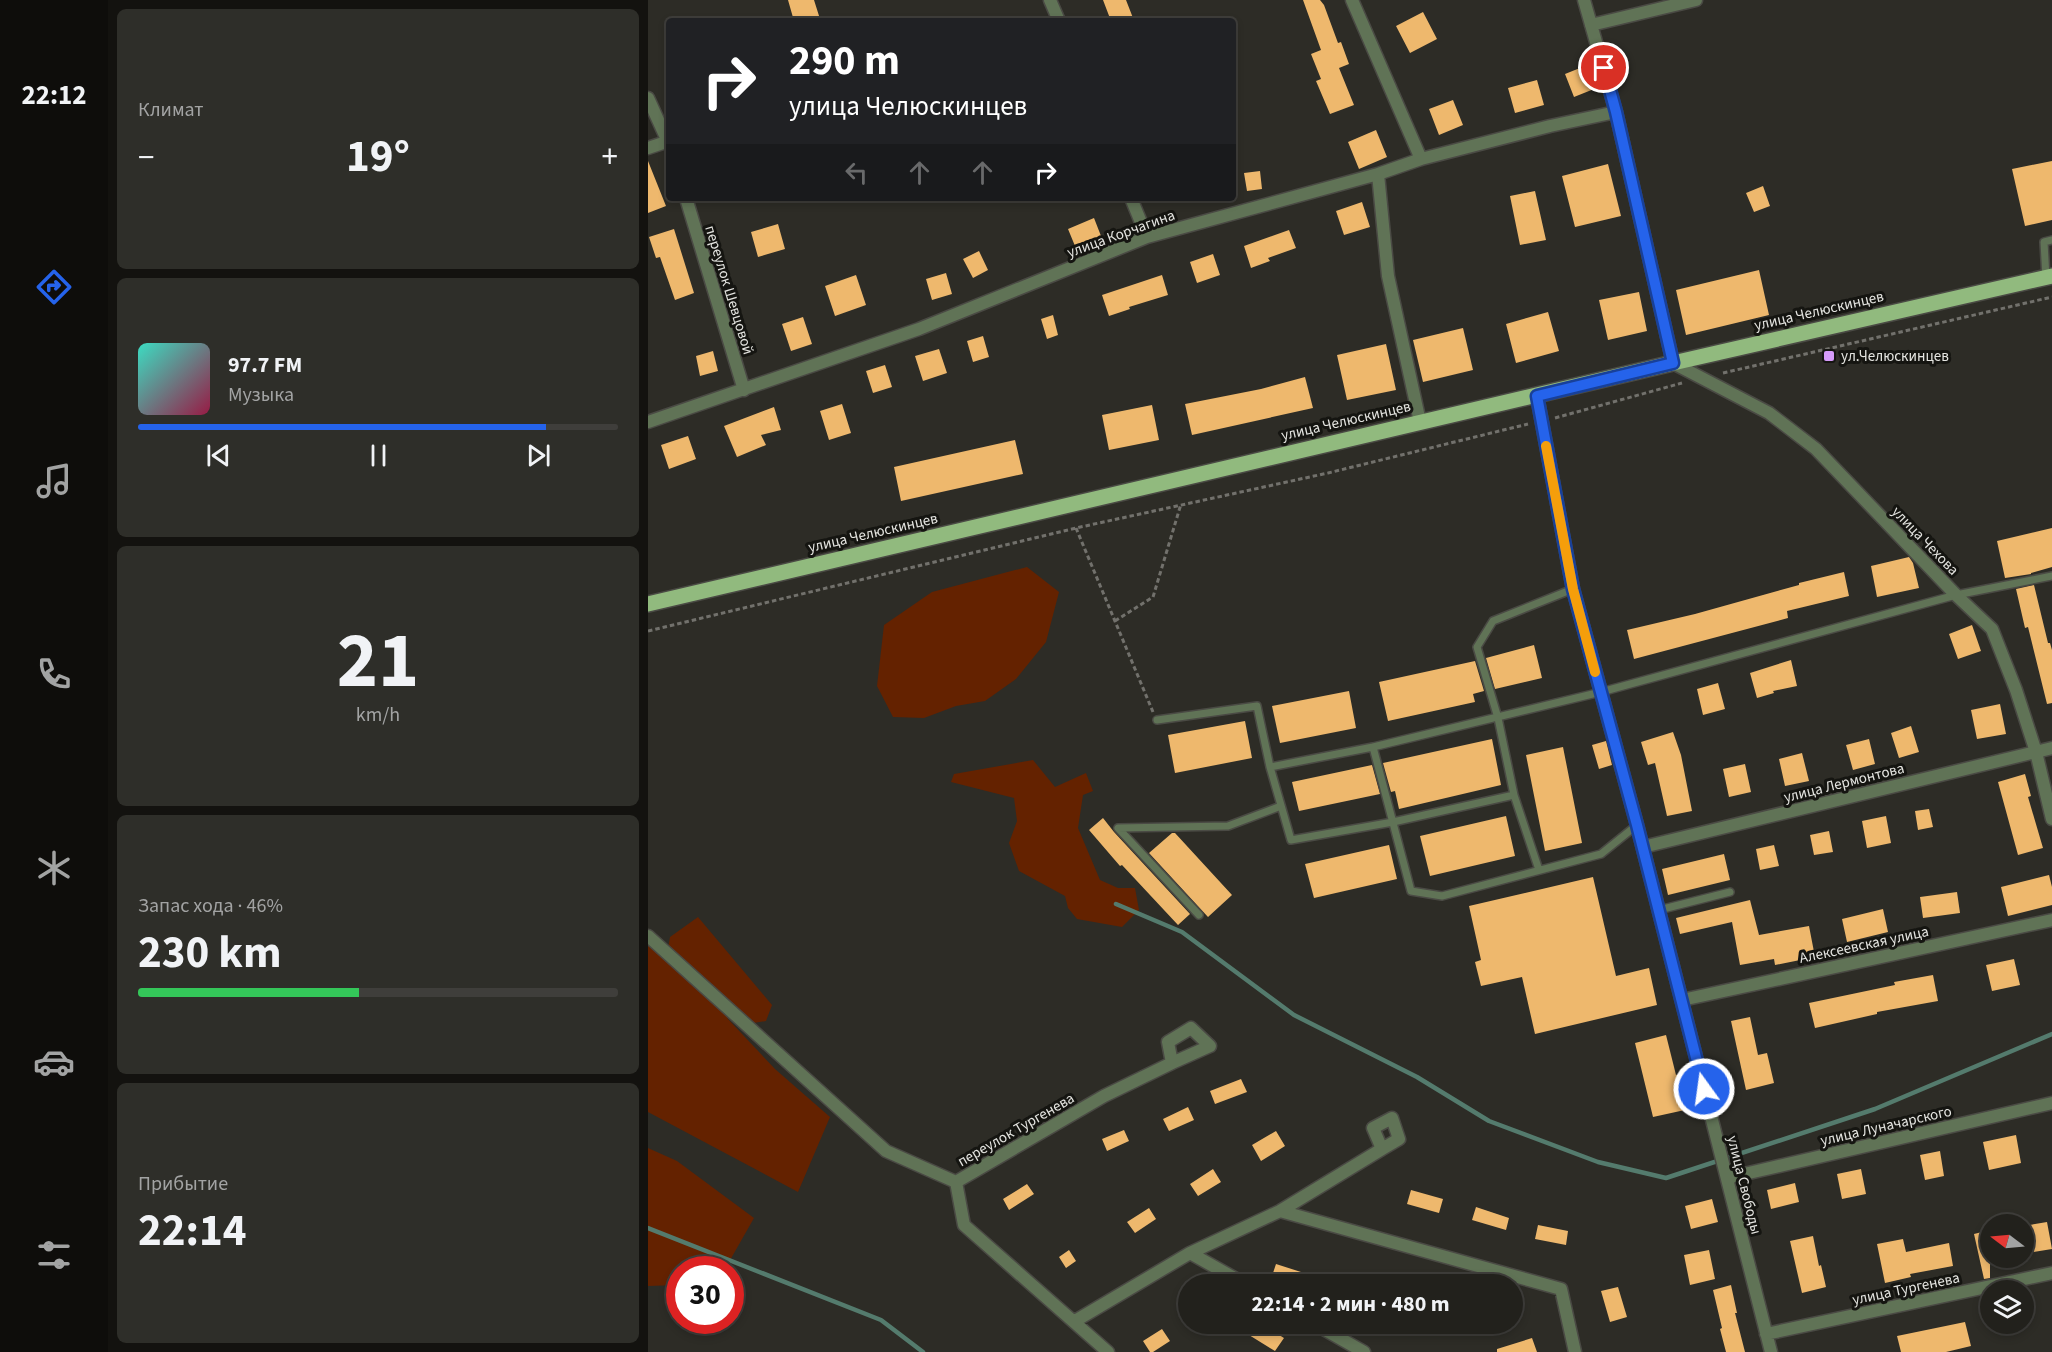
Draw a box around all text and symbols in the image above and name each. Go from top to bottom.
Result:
text: 290 m [789,31,900,91]
icon: right [690,42,768,120]
pin [1578,42,1629,93]
icon: arrive [1587,51,1620,84]
text: 22:12 [21,76,87,115]
text: улица Челюскинцев [789,87,1027,126]
text: Климат [138,96,204,124]
text: 19° [346,125,410,189]
text: − [138,134,154,181]
text: + [602,134,618,181]
icon: left [840,156,873,189]
icon: ahead [903,156,936,189]
icon: ahead [966,156,999,189]
icon: right [1029,156,1062,189]
street label: улица Корчагина [1064,205,1178,263]
street label: переулок Шевцовой [699,223,759,357]
icon: directions [33,266,75,308]
street label: улица Челюскинцев [1752,286,1886,336]
place label: ул.Челюскинцев [1841,346,1949,367]
text: 97.7 FM [228,349,302,381]
marker: ул.Челюскинцев [1822,349,1836,363]
text: Музыка [228,381,294,409]
street label: улица Челюскинцев [1279,396,1413,446]
icon: previous [202,439,235,472]
icon: pause [362,439,395,472]
icon: next [522,439,555,472]
icon: music [33,460,75,502]
street label: улица Чехова [1887,502,1963,580]
street label: улица Челюскинцев [806,508,940,558]
text: 21 [337,606,419,717]
icon: phone [33,653,75,695]
text: km/h [356,701,400,729]
street label: улица Лермонтова [1781,758,1907,808]
icon: climate [33,847,75,889]
text: Запас хода · 46% [138,892,283,920]
text: 230 km [138,921,282,985]
street label: Алексеевская улица [1797,921,1931,969]
icon: car [33,1041,75,1083]
position arrow [1672,1057,1736,1121]
street label: переулок Тургенева [954,1088,1078,1172]
street label: улица Луначарского [1818,1101,1954,1151]
street label: улица Свободы [1722,1133,1766,1237]
text: Прибытие [138,1170,228,1198]
text: 22:14 [138,1199,247,1263]
north arrow [1980,1214,2034,1268]
map controls [1980,1214,2034,1334]
icon: filters [33,1234,75,1276]
speed limit sign: 30 [666,1256,744,1334]
street label: улица Тургенева [1850,1267,1962,1311]
button: layers [1980,1280,2034,1334]
text: 22:14 · 2 мин · 480 m [1251,1288,1450,1320]

